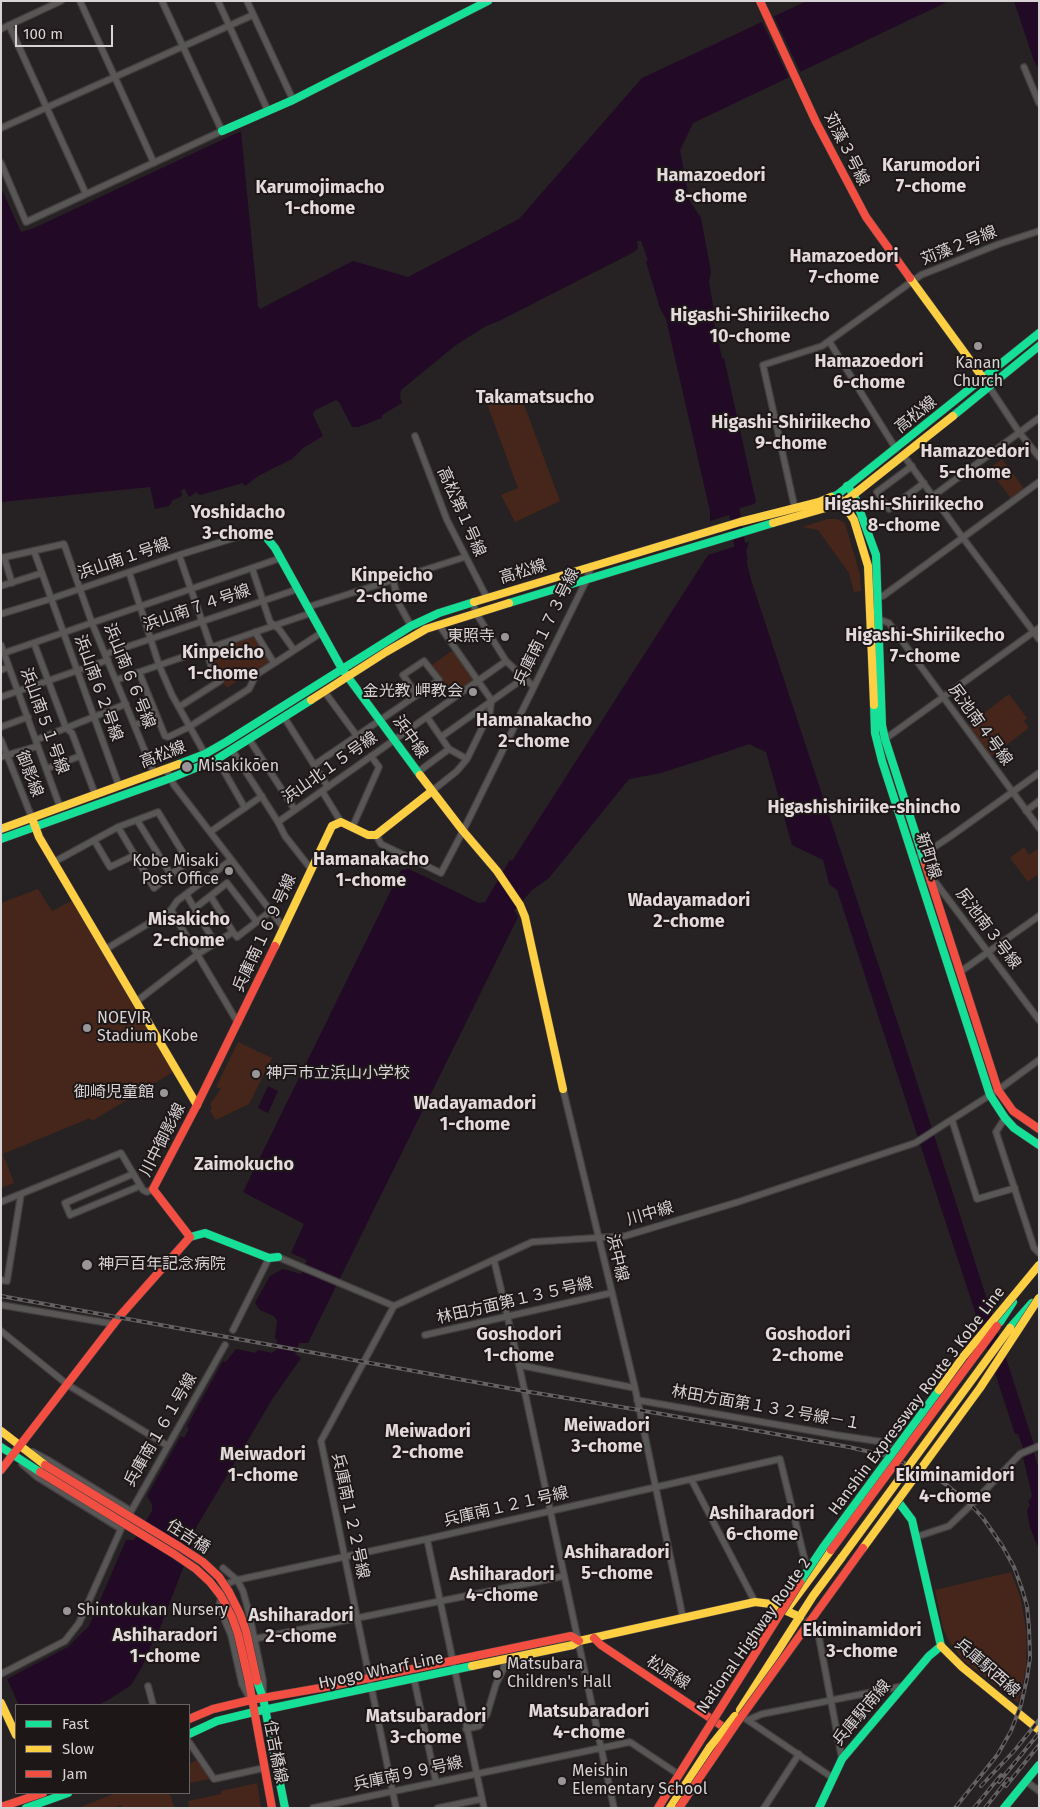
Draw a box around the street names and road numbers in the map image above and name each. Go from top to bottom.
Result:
street label: 苅藻３号線 [819,109,873,189]
street label: 苅藻２号線 [918,222,1000,270]
street label: 高松線 [891,392,941,438]
street label: 高松第１号線 [433,464,489,560]
street label: 浜山南１号線 [75,534,173,584]
street label: 高松線 [497,556,549,588]
street label: 兵庫南１７３号線 [510,565,584,689]
street label: 浜山南７４号線 [141,581,253,635]
street label: 浜山南６６号線 [99,620,159,732]
street label: 浜山南６２号線 [70,632,126,744]
street label: 浜山南５１号線 [16,665,72,777]
street label: 尻池南４号線 [944,681,1016,769]
street label: 浜中線 [388,712,432,762]
street label: 浜山北１５号線 [279,728,381,808]
street label: 高松線 [137,737,189,773]
street label: 御影線 [11,748,47,800]
street label: 新町線 [911,830,945,882]
street label: 兵庫南１６９号線 [229,871,301,995]
street label: 尻池南３号線 [951,885,1025,973]
street label: 川中御影線 [136,1100,190,1180]
street label: 川中線 [624,1198,676,1230]
street label: 浜中線 [602,1232,632,1284]
street label: 林田方面第１３５号線 [435,1274,595,1328]
street label: Hanshin Expressway Route 3 Kobe Line [825,1283,1009,1519]
street label: 兵庫南１６１号線 [121,1370,201,1490]
street label: 林田方面第１３２号線－１ [670,1382,862,1434]
street label: 兵庫南１２２号線 [327,1451,373,1581]
street label: 兵庫南１２１号線 [441,1483,571,1531]
street label: 住吉橋 [163,1516,213,1558]
street label: National Highway Route 2 [693,1554,815,1718]
street label: 兵庫駅西線 [951,1635,1023,1701]
street label: Hyogo Wharf Line [317,1648,445,1694]
street label: 松原線 [643,1652,693,1694]
street label: 兵庫駅南線 [829,1676,895,1750]
street label: 住吉橋線 [259,1719,291,1785]
street label: 兵庫南９９号線 [351,1753,465,1795]

